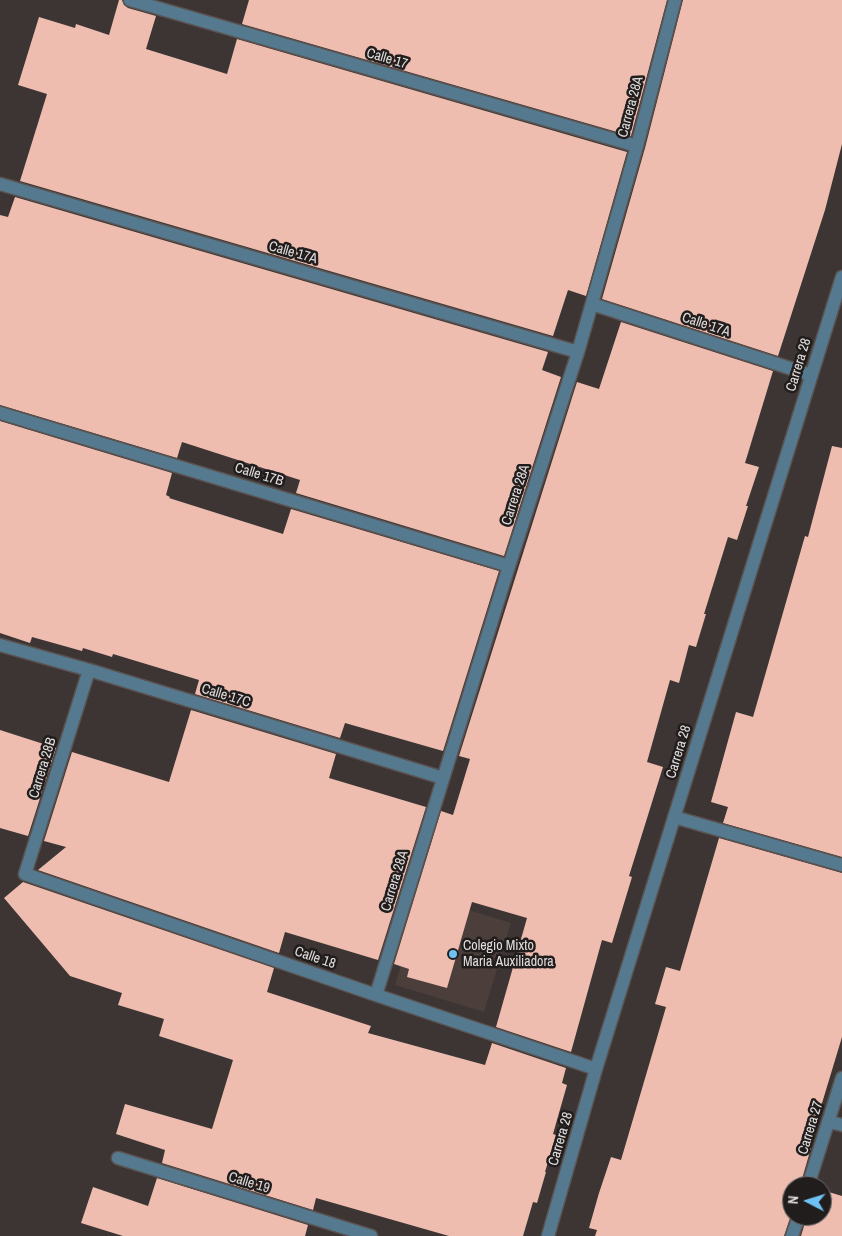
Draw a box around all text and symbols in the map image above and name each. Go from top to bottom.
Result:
street label: Calle 17 [364,45,410,73]
street label: Carrera 28A [615,75,647,139]
street label: Calle 17A [267,238,319,268]
street label: Calle 17A [680,309,732,341]
street label: Carrera 28 [783,336,815,394]
street label: Calle 17B [233,460,285,490]
street label: Carrera 28A [498,463,534,527]
street label: Calle 17C [199,681,253,711]
street label: Carrera 28 [663,723,695,781]
street label: Carrera 28B [26,736,60,800]
street label: Carrera 28A [378,849,412,913]
place label: Colegio Mixto Maria Auxiliadora [463,938,554,970]
street label: Calle 18 [292,943,338,973]
marker: Colegio Mixto Maria Auxiliadora [447,948,459,960]
street label: Carrera 27 [795,1099,827,1157]
street label: Carrera 28 [545,1110,577,1168]
street label: Calle 19 [226,1169,272,1197]
north arrow [782,1176,832,1226]
text: N [784,1195,802,1205]

